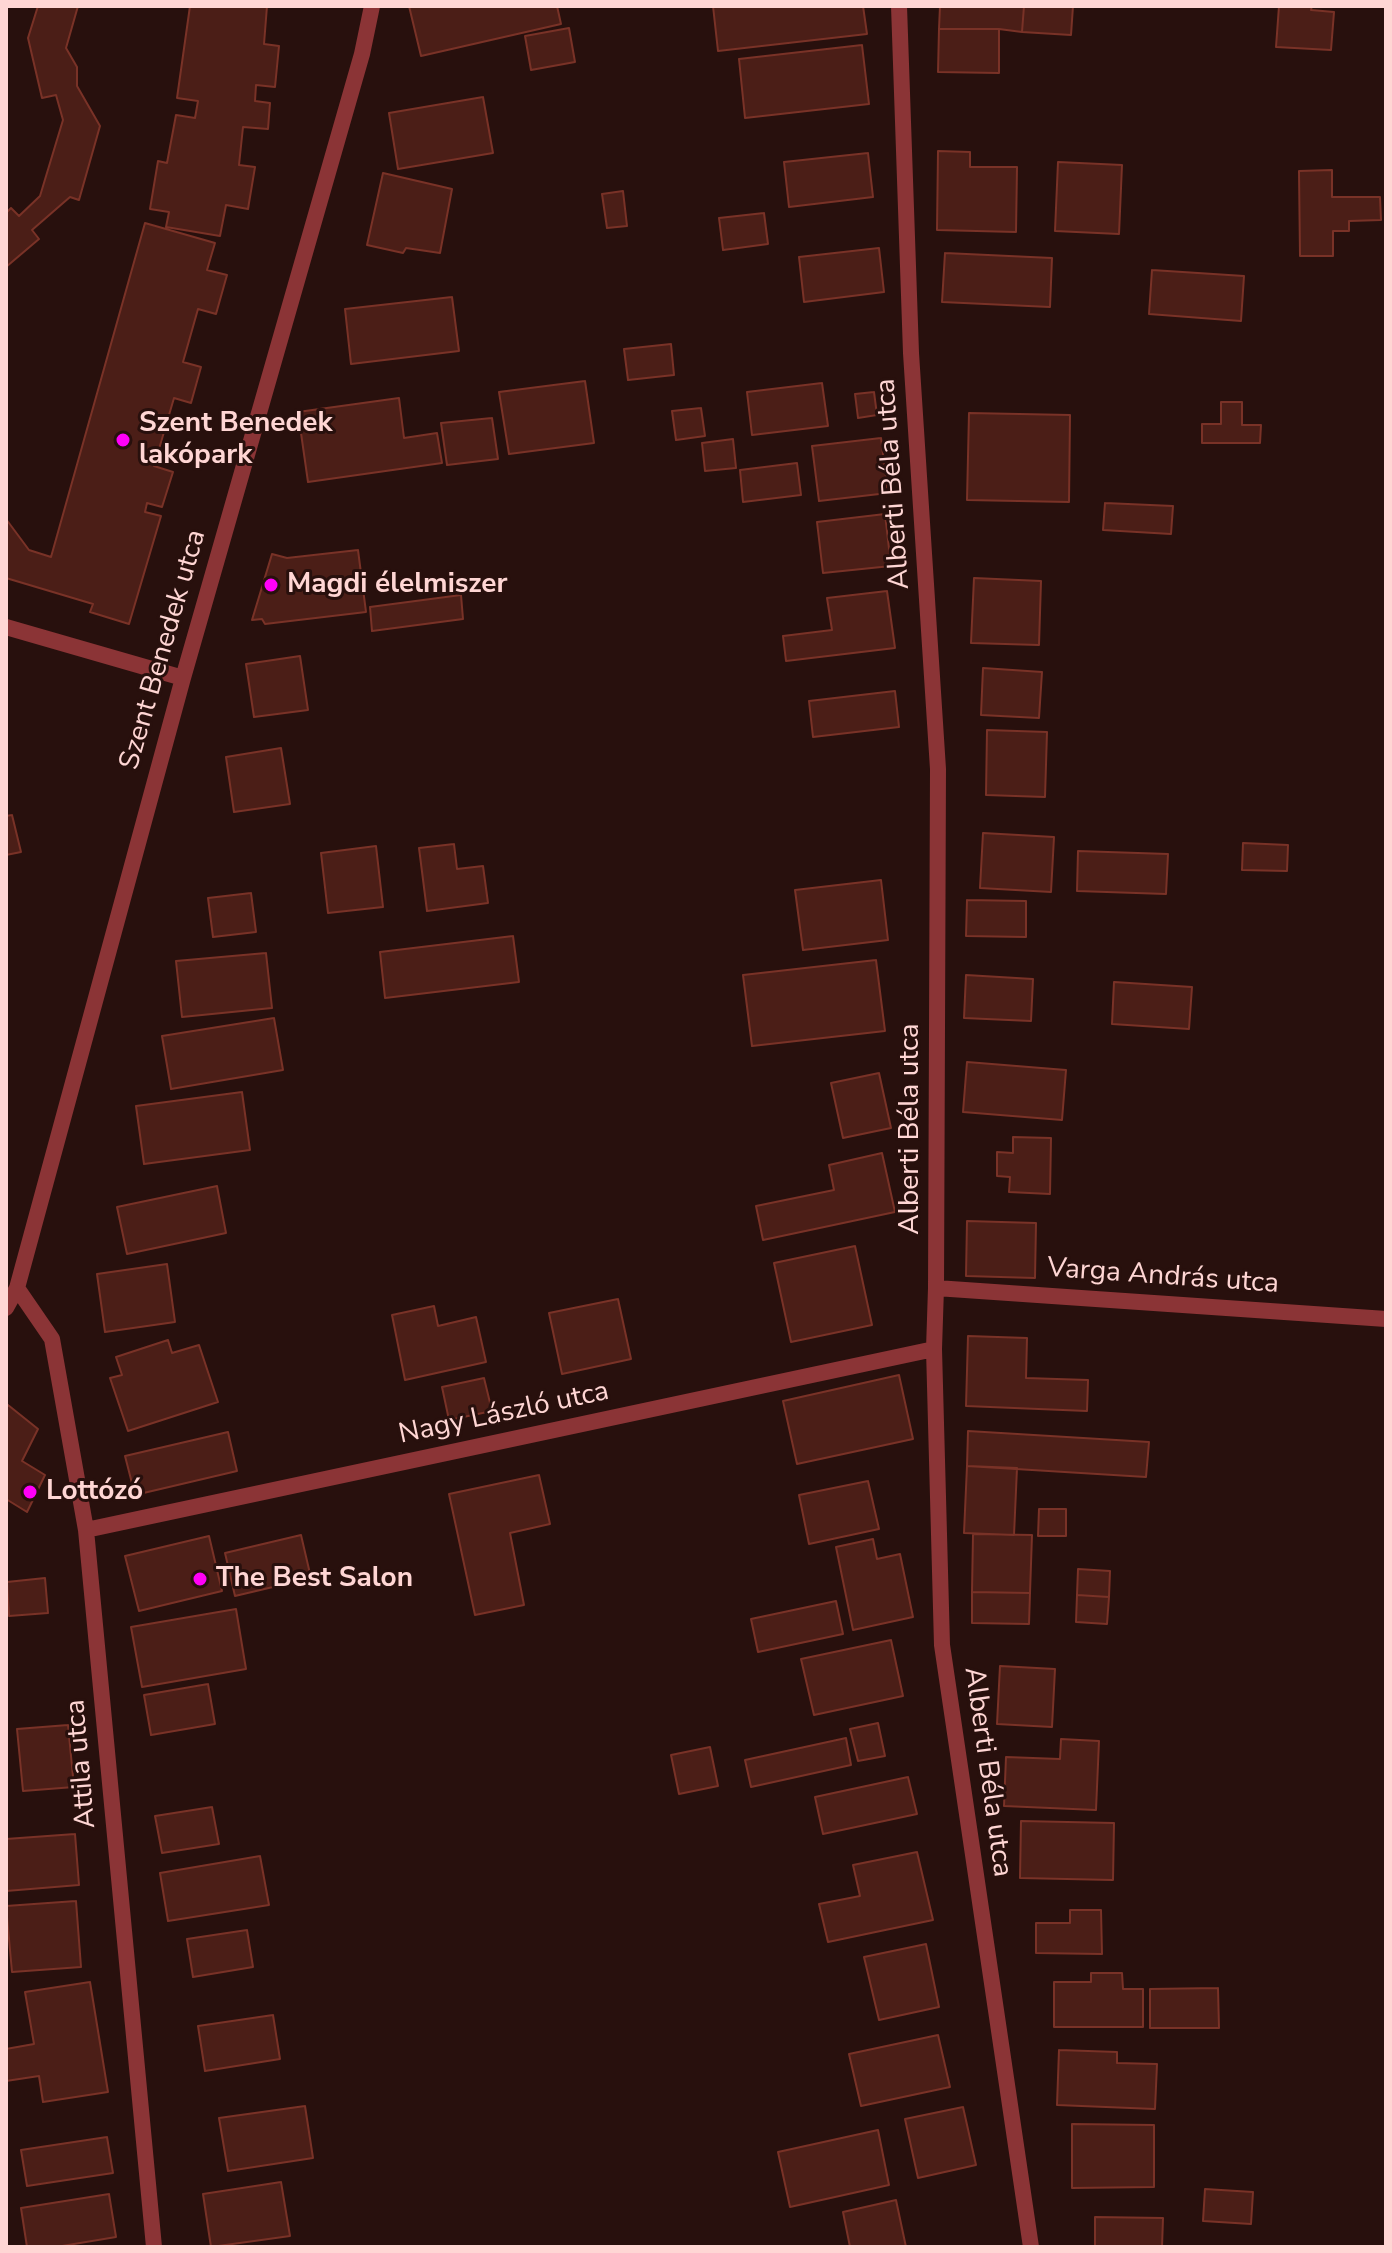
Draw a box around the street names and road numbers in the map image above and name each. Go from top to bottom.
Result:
street label: Alberti Béla utca [870,377,918,591]
street label: Szent Benedek utca [114,526,214,774]
street label: Alberti Béla utca [894,1023,928,1235]
street label: Varga András utca [1046,1252,1280,1302]
street label: Nagy László utca [396,1375,612,1453]
street label: Alberti Béla utca [956,1665,1018,1879]
street label: Attila utca [60,1698,104,1830]

